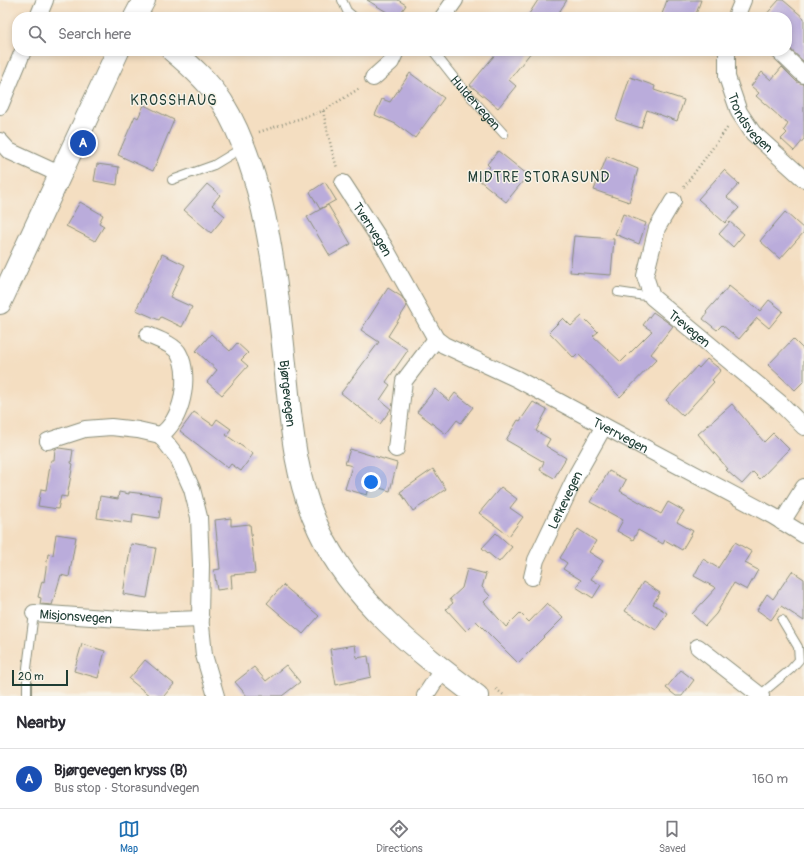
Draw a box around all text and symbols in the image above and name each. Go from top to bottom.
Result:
search box [12,12,792,56]
icon: search [26,23,48,45]
text: Search here [58,25,131,44]
street label: Huldervegen [446,73,504,134]
street label: Trondsvegen [724,91,776,156]
district label: KROSSHAUG [130,92,218,109]
pin: A [70,128,96,158]
district label: MIDTRE STORASUND [468,169,610,186]
street label: Tverrvegen [349,200,395,259]
street label: Trevegen [665,307,713,351]
street label: Bjørgevegen [276,359,299,428]
street label: Tverrvegen [590,414,651,457]
street label: Lerkevegen [545,469,586,532]
your location [361,472,381,492]
street label: Misjonsvegen [39,606,113,627]
scale bar [12,668,68,687]
text: 20 m [18,670,44,683]
text: Nearby [16,712,65,733]
text: Bjørgevegen kryss (B) [54,761,188,780]
text: A [25,771,33,787]
text: 160 m [752,771,788,787]
text: Bus stop · Storasundvegen [54,780,199,796]
tab: Map [118,818,140,855]
tab: Directions [376,818,423,855]
tab: Saved [659,818,686,855]

